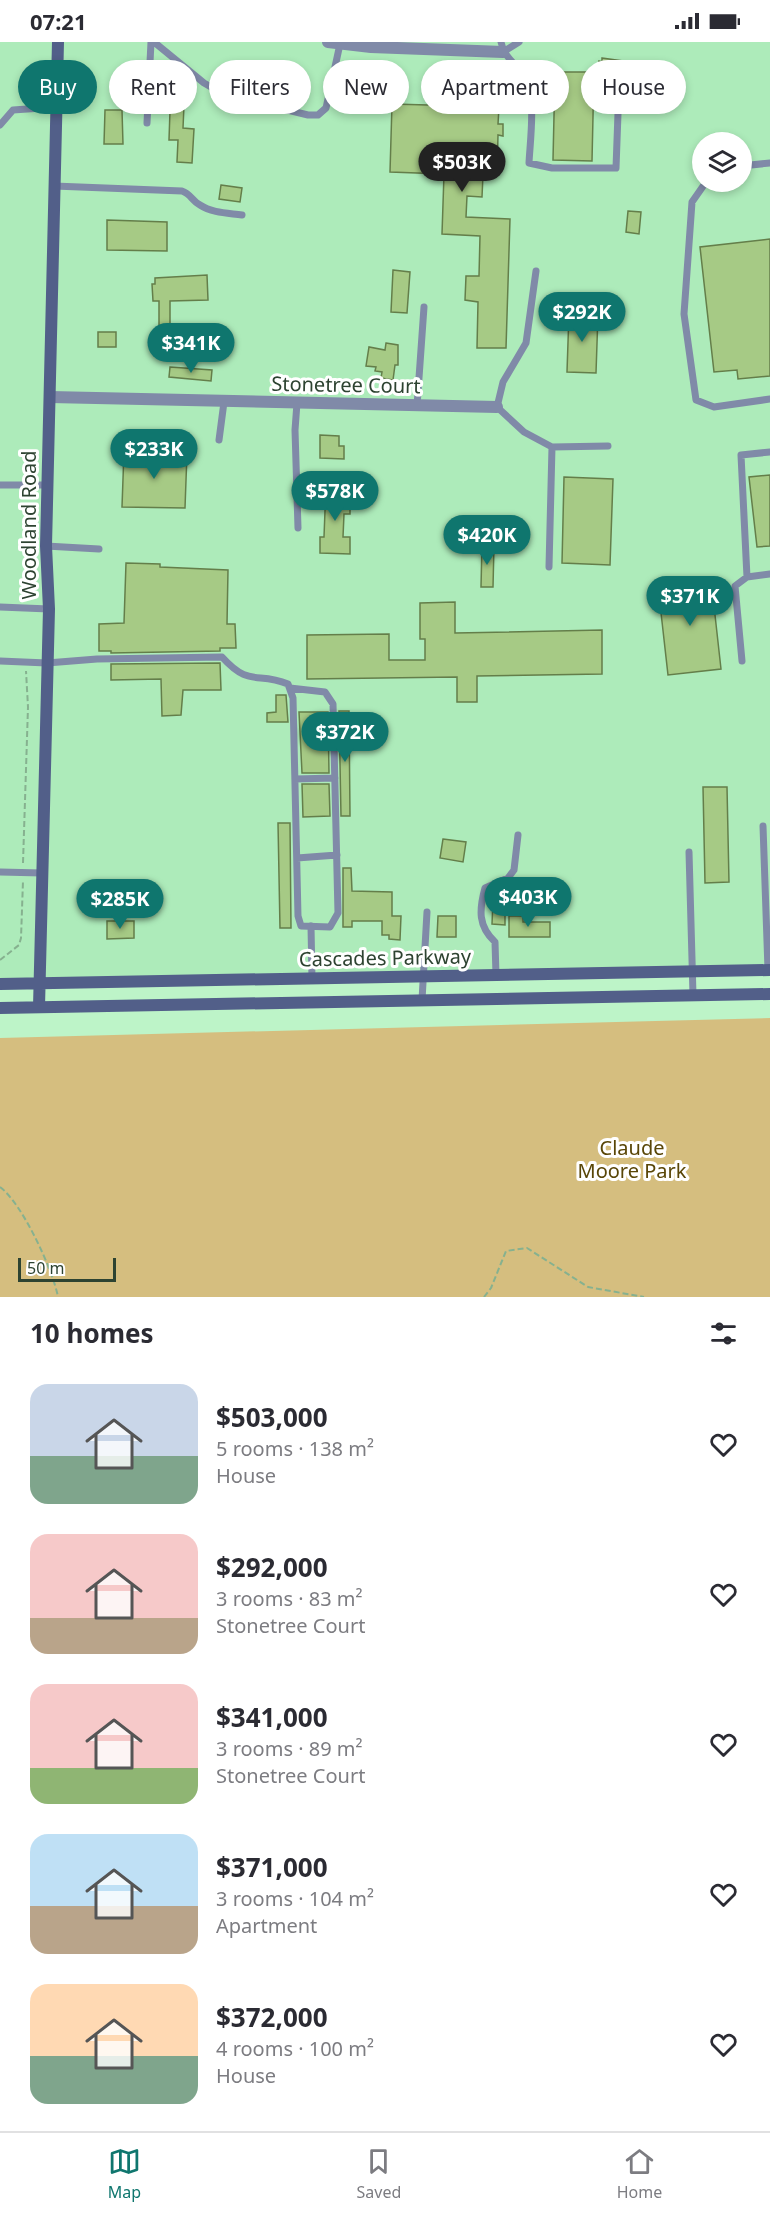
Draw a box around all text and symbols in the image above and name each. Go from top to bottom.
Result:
text: 07:21 [30,6,87,36]
chip: Buy [18,60,97,114]
chip: Rent [109,60,197,114]
chip: Filters [209,60,311,114]
chip: New [323,60,409,114]
chip: Apartment [421,60,569,114]
chip: House [581,60,686,114]
map controls [692,132,752,192]
button: layers [692,132,752,192]
pin: $503K [420,142,504,193]
text: $503K [432,148,492,175]
pin: $292K [540,292,624,343]
text: $292K [552,298,612,325]
pin: $341K [149,323,233,374]
text: $341K [161,329,221,356]
street label: Stonetree Court [271,370,421,399]
pin: $233K [112,429,196,480]
text: $233K [124,435,184,462]
street label: Woodland Road [15,451,42,600]
pin: $578K [293,471,377,522]
text: $578K [305,477,365,504]
pin: $420K [445,515,529,566]
text: $420K [457,521,517,548]
pin: $371K [648,576,732,627]
text: $371K [660,582,720,609]
pin: $372K [303,712,387,763]
text: $372K [315,718,375,745]
pin: $403K [486,877,570,928]
pin: $285K [78,879,162,930]
text: $403K [498,883,558,910]
text: $285K [90,885,150,912]
street label: Cascades Parkway [299,942,472,972]
park label: Claude Moore Park [578,1134,687,1184]
scale bar [18,1255,116,1282]
text: 50 m [27,1257,64,1279]
text: 10 homes [30,1315,154,1351]
icon: filters [707,1317,740,1350]
text: $503,000 [216,1399,328,1435]
icon: home [78,1408,150,1480]
icon: heart [707,1428,740,1461]
text: 5 rooms · 138 m² [216,1435,374,1462]
text: House [216,1462,276,1489]
text: $292,000 [216,1549,328,1585]
icon: home [78,1558,150,1630]
icon: heart [707,1578,740,1611]
text: 3 rooms · 83 m² [216,1585,363,1612]
text: Stonetree Court [216,1612,365,1639]
text: $341,000 [216,1699,328,1735]
icon: home [78,1708,150,1780]
icon: heart [707,1728,740,1761]
text: 3 rooms · 89 m² [216,1735,363,1762]
text: Stonetree Court [216,1762,365,1789]
text: $371,000 [216,1849,328,1885]
icon: home [78,1858,150,1930]
icon: heart [707,1878,740,1911]
text: 3 rooms · 104 m² [216,1885,374,1912]
text: Apartment [216,1912,317,1939]
text: $372,000 [216,1999,328,2035]
icon: home [78,2008,150,2080]
icon: heart [707,2028,740,2061]
text: 4 rooms · 100 m² [216,2035,374,2062]
text: House [216,2062,276,2089]
tab: Map [108,2145,141,2203]
tab: Saved [357,2145,401,2203]
tab: Home [617,2145,662,2203]

